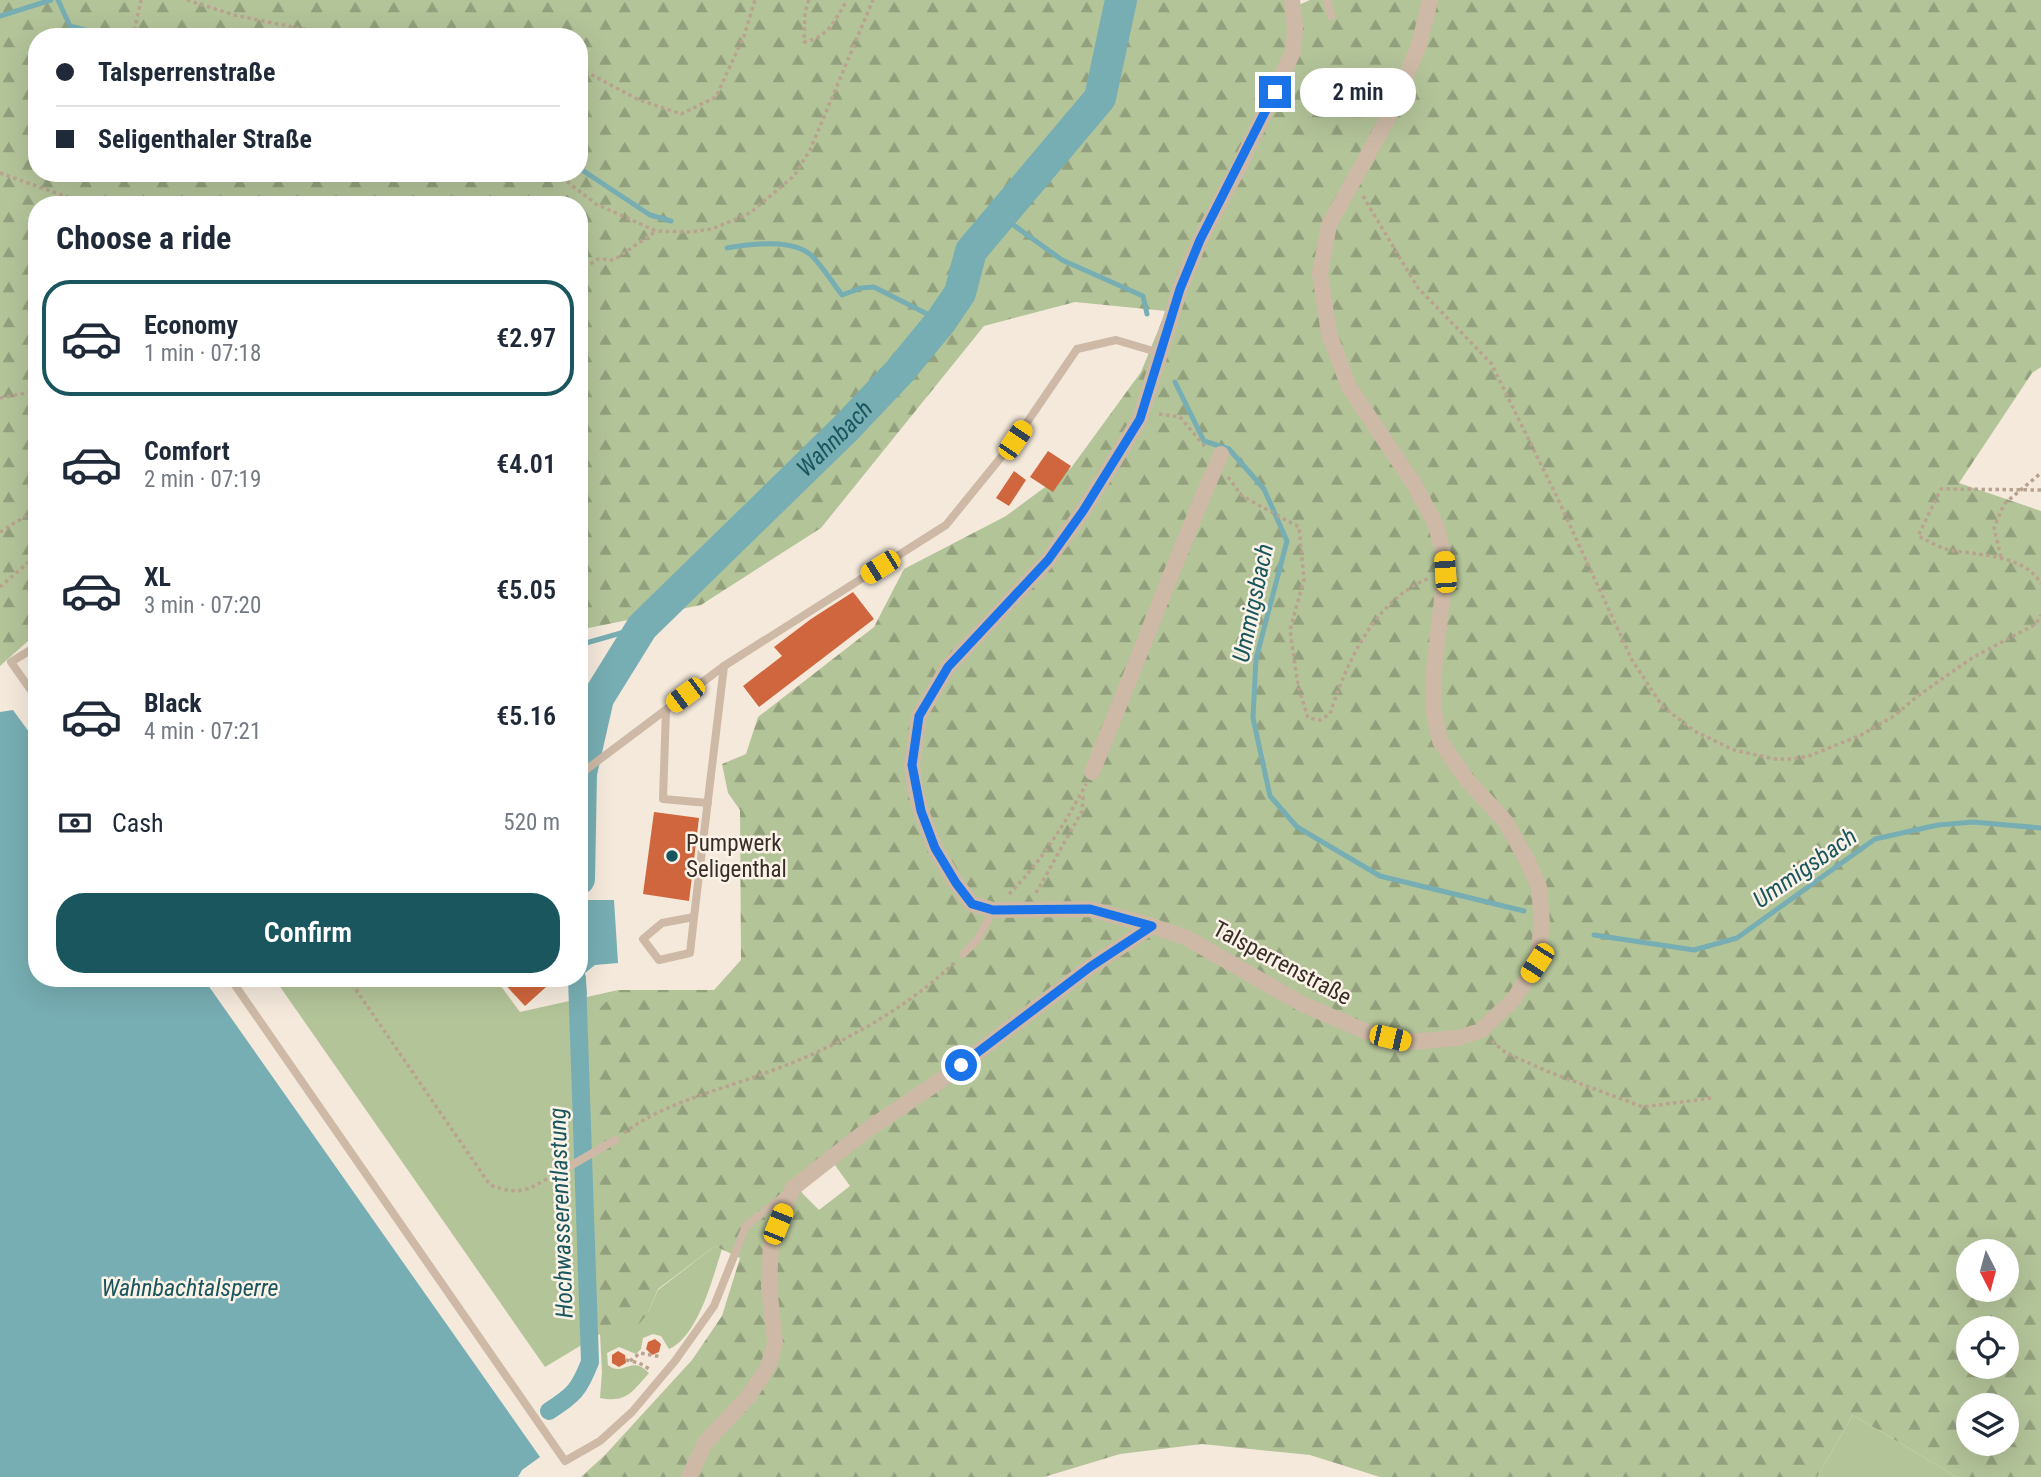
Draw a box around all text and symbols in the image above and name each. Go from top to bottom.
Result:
text: Talsperrenstraße [98,57,275,87]
callout: 2 min [1300,68,1415,116]
route end [1259,76,1291,108]
text: 2 min [1333,79,1383,106]
text: Seligenthaler Straße [98,124,312,154]
text: Choose a ride [56,219,231,257]
icon: car [60,307,123,370]
text: Economy [144,310,238,340]
text: €2.97 [496,323,556,353]
text: 1 min · 07:18 [144,340,261,367]
water label: Wahnbach [791,395,878,482]
car [995,417,1036,463]
icon: car [60,433,123,496]
text: Comfort [144,436,230,466]
text: €4.01 [496,449,556,479]
text: 2 min · 07:19 [144,466,261,493]
water label: Ummigsbach [1227,541,1279,665]
car [857,547,904,587]
car [1434,550,1457,594]
icon: car [60,559,123,622]
text: XL [144,562,171,592]
text: €5.05 [496,575,556,605]
text: 3 min · 07:20 [144,592,261,619]
car [662,674,709,716]
icon: car [60,685,123,748]
text: Black [144,688,202,718]
text: €5.16 [496,701,556,731]
text: 4 min · 07:21 [144,718,261,745]
icon: cash [56,804,94,842]
text: Cash [112,808,164,838]
text: 520 m [503,809,560,836]
water label: Ummigsbach [1748,822,1862,914]
place label: Pumpwerk Seligenthal [686,830,787,883]
marker: Pumpwerk Seligenthal [664,848,680,864]
button: Confirm [56,893,560,973]
street label: Talsperrenstraße [1208,915,1356,1011]
car [1517,940,1558,986]
car [1368,1023,1413,1053]
route start [945,1049,977,1081]
water label: Hochwasserentlastung [543,1107,579,1319]
car [761,1201,796,1247]
north arrow [1956,1239,2020,1302]
map controls [1956,1239,2019,1456]
water label: Wahnbachtalsperre [102,1274,279,1302]
button: locate [1956,1316,2019,1379]
button: layers [1956,1393,2019,1456]

